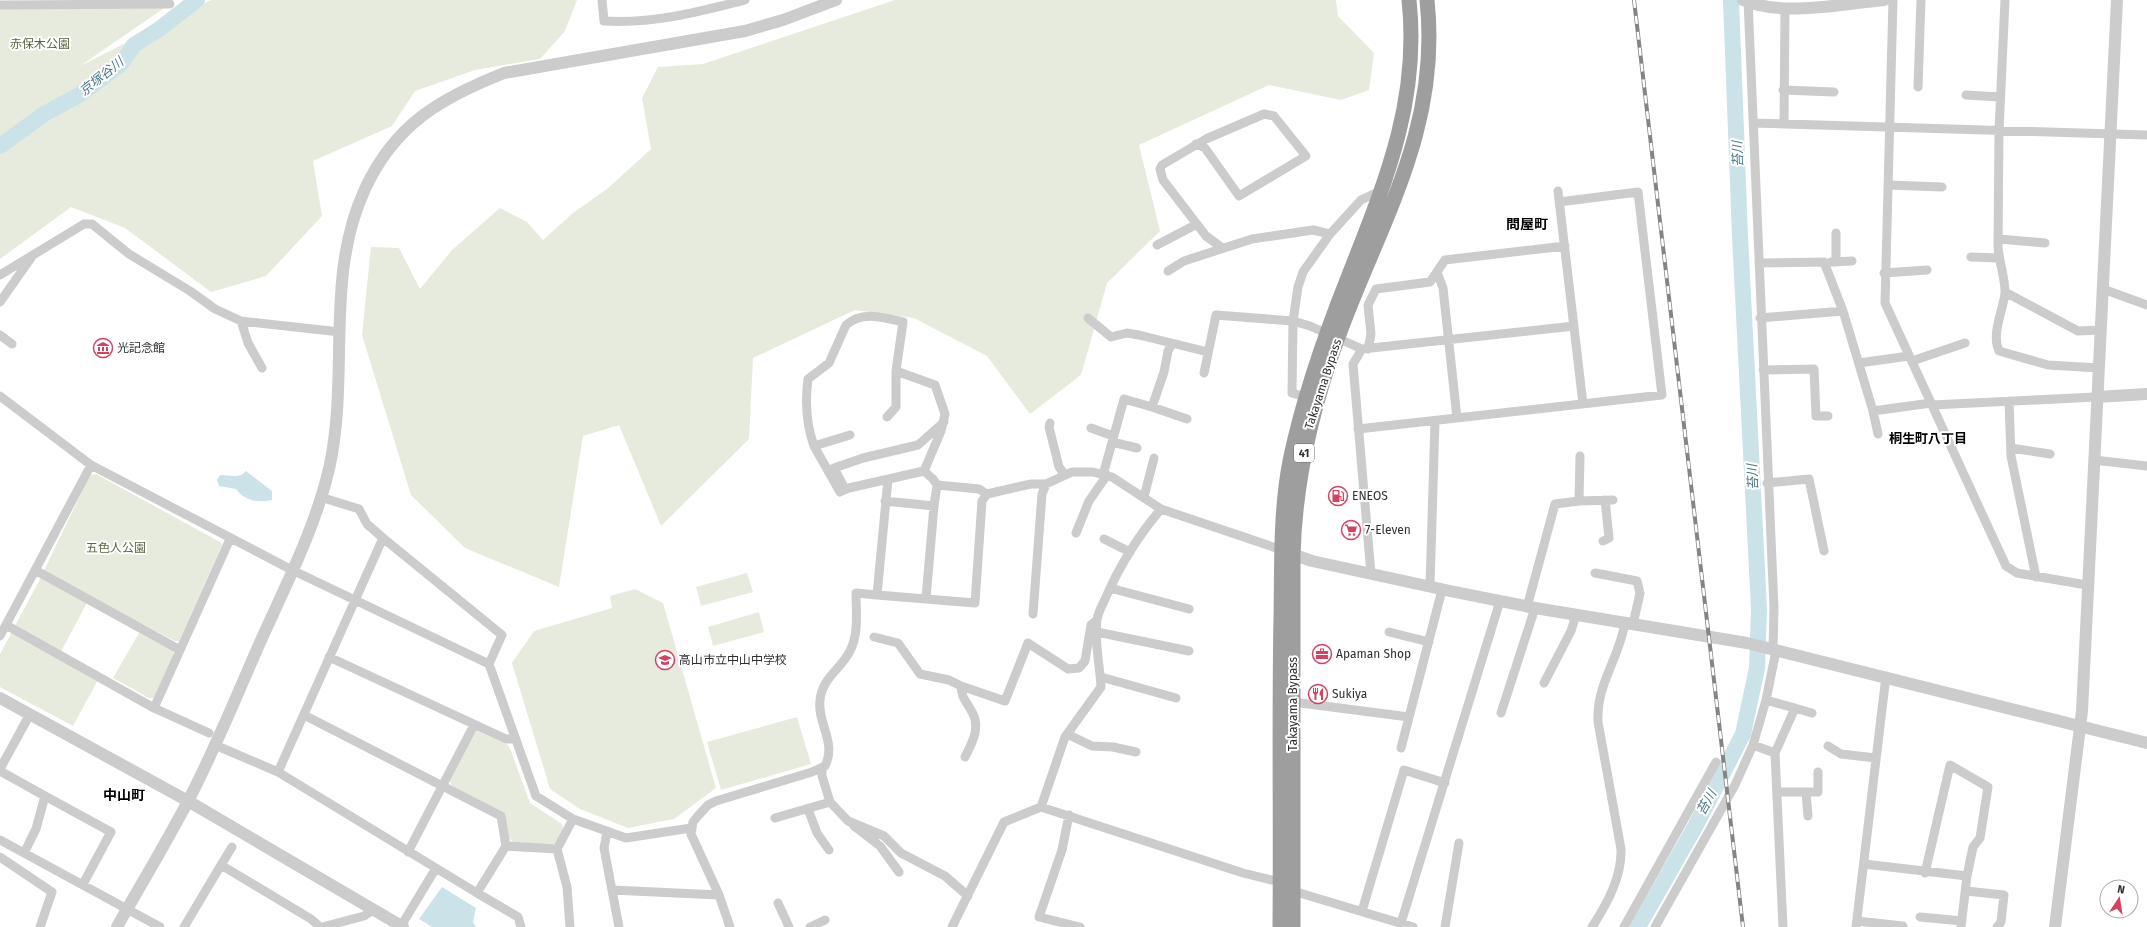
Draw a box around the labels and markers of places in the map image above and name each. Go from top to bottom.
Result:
museum icon: 光記念館 [92,337,114,359]
place label: 光記念館 [117,341,165,355]
fuel station icon: ENEOS [1327,485,1349,507]
place label: ENEOS [1352,489,1388,503]
supermarket icon: 7-Eleven [1340,519,1362,541]
place label: 7-Eleven [1365,523,1411,537]
office icon: Apaman Shop [1311,643,1333,665]
place label: Apaman Shop [1336,647,1411,661]
school or university icon: 高山市立中山中学校 [654,649,676,671]
place label: 高山市立中山中学校 [679,653,787,667]
restaurant icon: Sukiya [1307,683,1329,705]
place label: Sukiya [1332,687,1367,701]

